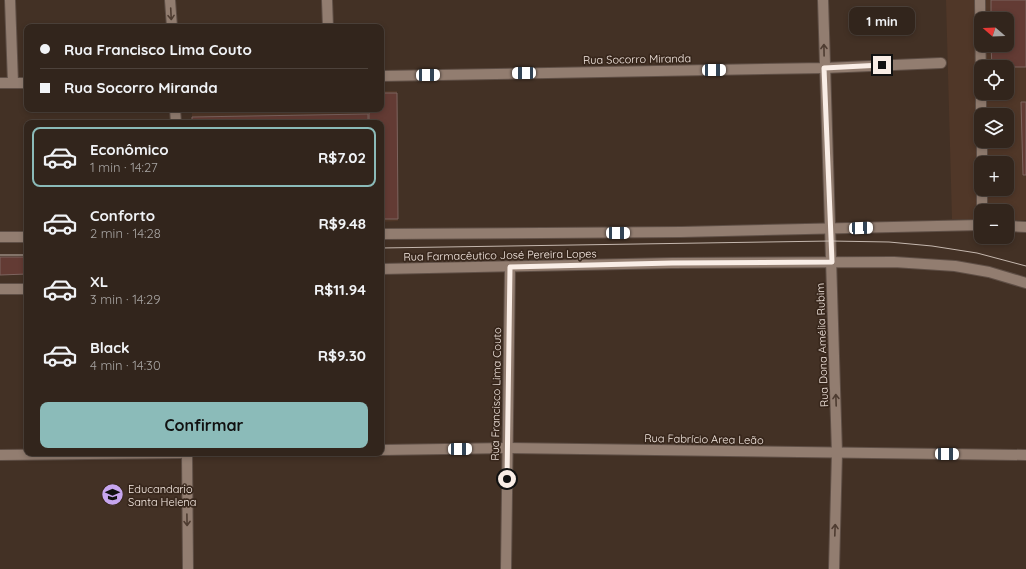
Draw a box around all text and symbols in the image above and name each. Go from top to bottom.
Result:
one-way arrow [167,7,175,20]
callout: 1 min [849,7,915,35]
north arrow [974,12,1014,52]
map controls [974,12,1014,244]
text: 1 min [866,13,898,29]
text: Rua Francisco Lima Couto [64,40,252,59]
one-way arrow [820,44,828,57]
street label: Rua Socorro Miranda [583,51,691,67]
route end [873,56,891,74]
button: locate [974,60,1014,100]
car [702,64,726,76]
car [512,67,536,79]
car [416,69,440,81]
text: Rua Socorro Miranda [64,78,218,97]
button: layers [974,108,1014,148]
icon: car [42,139,78,175]
text: Econômico [90,140,169,159]
text: R$7.02 [318,148,366,167]
button: + [974,156,1014,196]
text: 1 min · 14:27 [90,159,158,175]
button: − [974,204,1014,244]
icon: car [42,205,78,241]
text: Conforto [90,206,155,225]
text: R$9.48 [318,214,366,233]
car [849,222,873,234]
text: 2 min · 14:28 [90,225,161,241]
car [606,227,630,239]
street label: Rua Farmacêutico José Pereira Lopes [403,246,597,264]
icon: car [42,271,78,307]
text: XL [90,272,108,291]
text: R$11.94 [314,280,366,299]
street label: Rua Dona Amélia Rubim [813,283,831,407]
text: 3 min · 14:29 [90,291,161,307]
street label: Rua Francisco Lima Couto [488,327,504,461]
icon: car [42,337,78,373]
text: Black [90,338,130,357]
text: R$9.30 [318,346,366,365]
text: 4 min · 14:30 [90,357,161,373]
one-way arrow [832,394,840,407]
button: Confirmar [40,402,368,448]
street label: Rua Fabrício Area Leão [644,431,764,447]
car [448,443,472,455]
car [935,448,959,460]
route start [498,470,516,488]
school or university icon: Educandario Santa Helena [100,482,126,508]
place label: Educandario Santa Helena [128,482,196,509]
one-way arrow [183,513,191,526]
one-way arrow [831,524,839,537]

